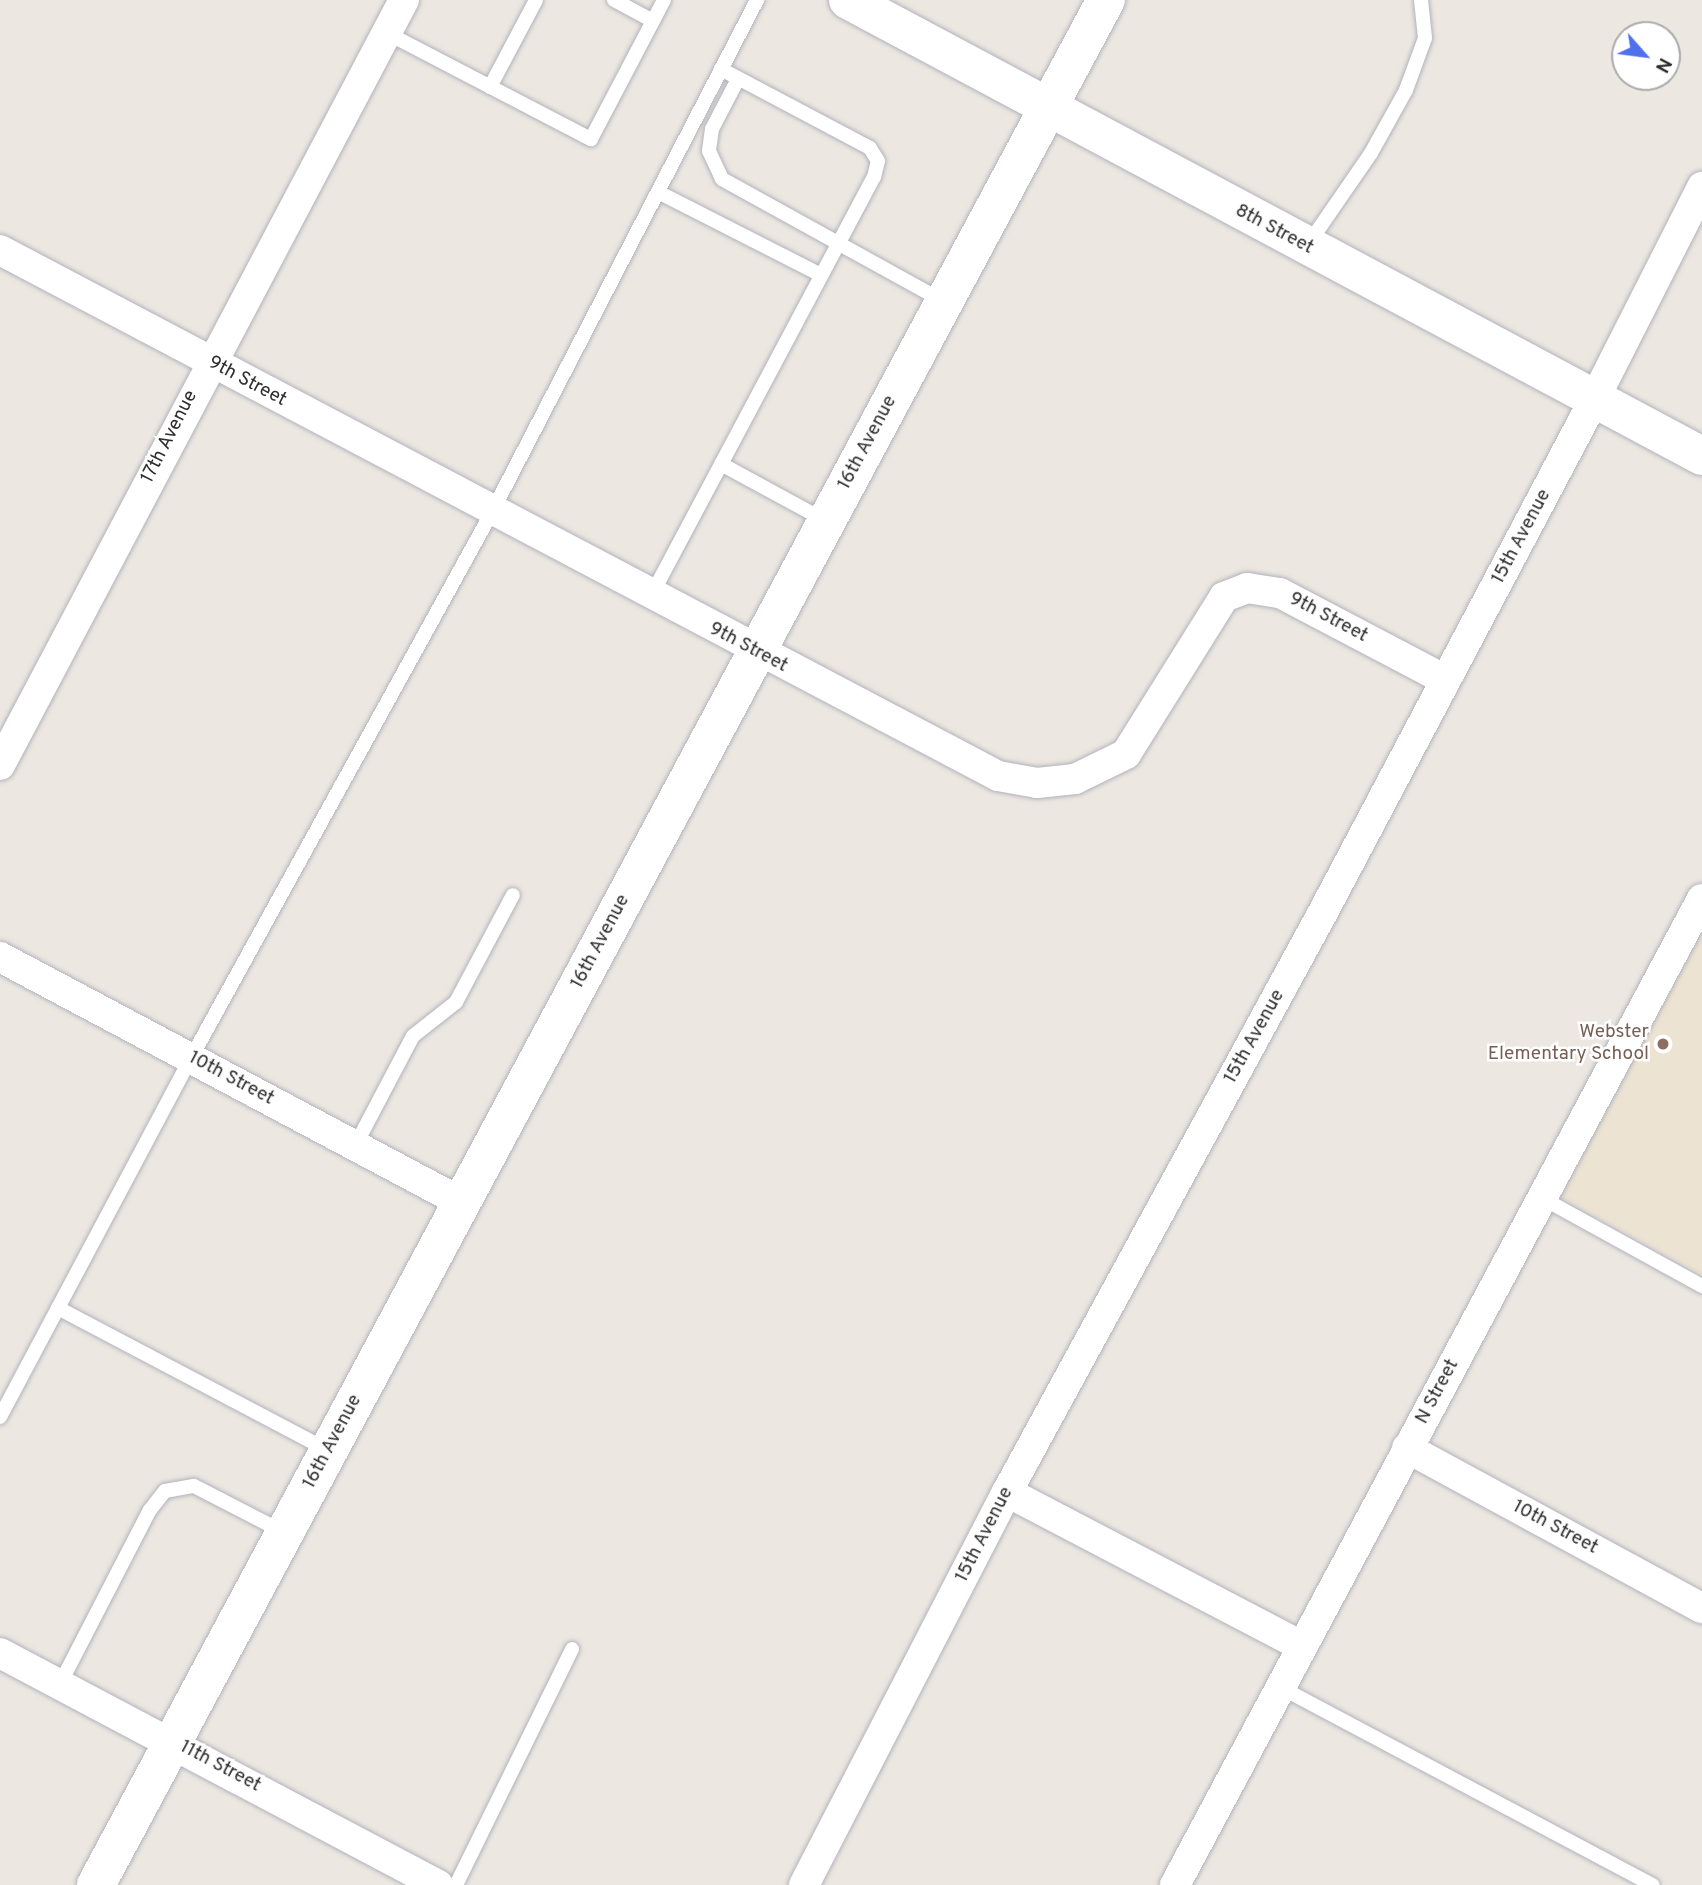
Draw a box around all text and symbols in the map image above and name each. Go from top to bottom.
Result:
north arrow [1611,21,1681,91]
text: N [1649,53,1677,77]
street label: 8th Street [1231,200,1317,260]
street label: 9th Street [204,352,290,412]
street label: 17th Avenue [137,386,203,488]
street label: 16th Avenue [834,392,902,494]
street label: 15th Avenue [1487,486,1557,588]
street label: 9th Street [1285,588,1371,648]
street label: 9th Street [705,618,791,678]
street label: 16th Avenue [567,891,635,993]
street label: 15th Avenue [1220,986,1290,1088]
place label: Webster Elementary School [1488,1022,1649,1066]
marker: Webster Elementary School [1655,1036,1671,1052]
street label: 10th Street [184,1047,278,1111]
street label: N Street [1411,1356,1465,1428]
street label: 16th Avenue [299,1391,367,1493]
street label: 15th Avenue [951,1483,1019,1587]
street label: 10th Street [1508,1496,1602,1560]
street label: 11th Street [176,1736,264,1798]

